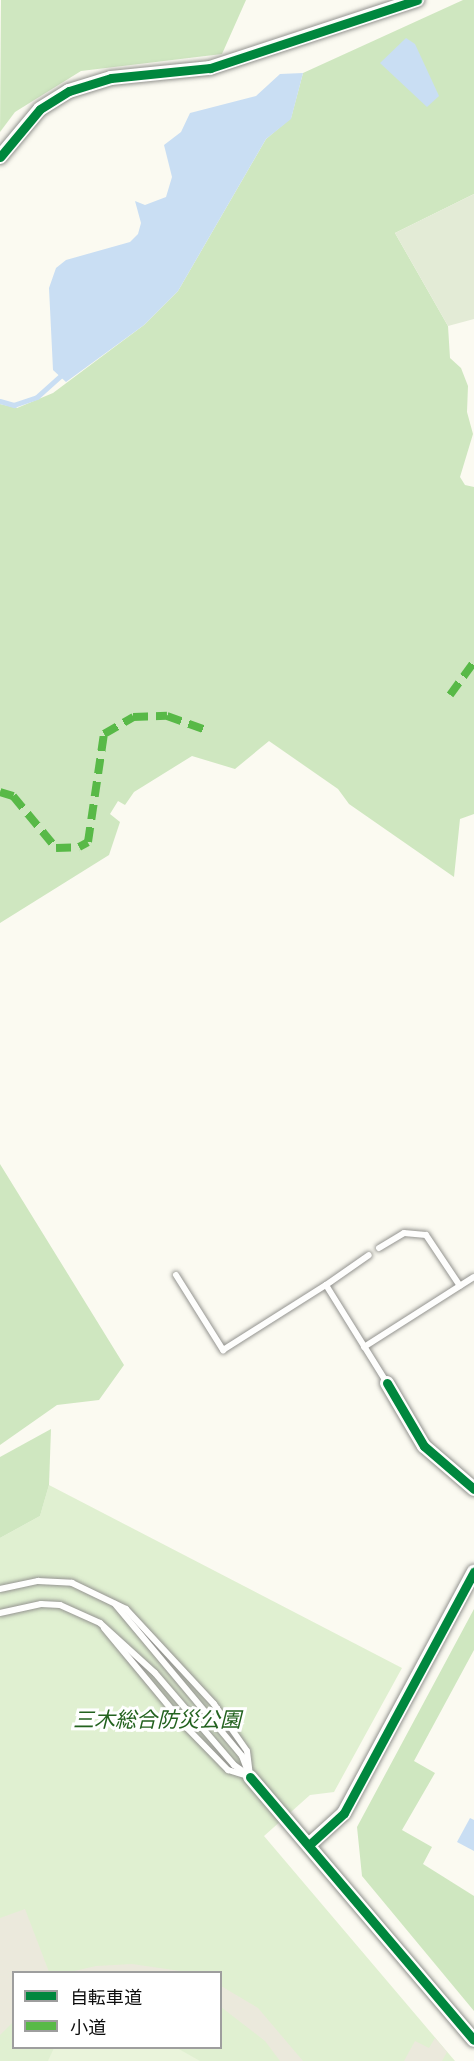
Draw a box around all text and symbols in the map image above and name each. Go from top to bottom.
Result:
park label: 三木総合防災公園 [73,1707,241,1733]
legend [12,1971,222,2049]
text: 自転車道 [70,1987,142,2008]
text: 小道 [70,2017,106,2038]

